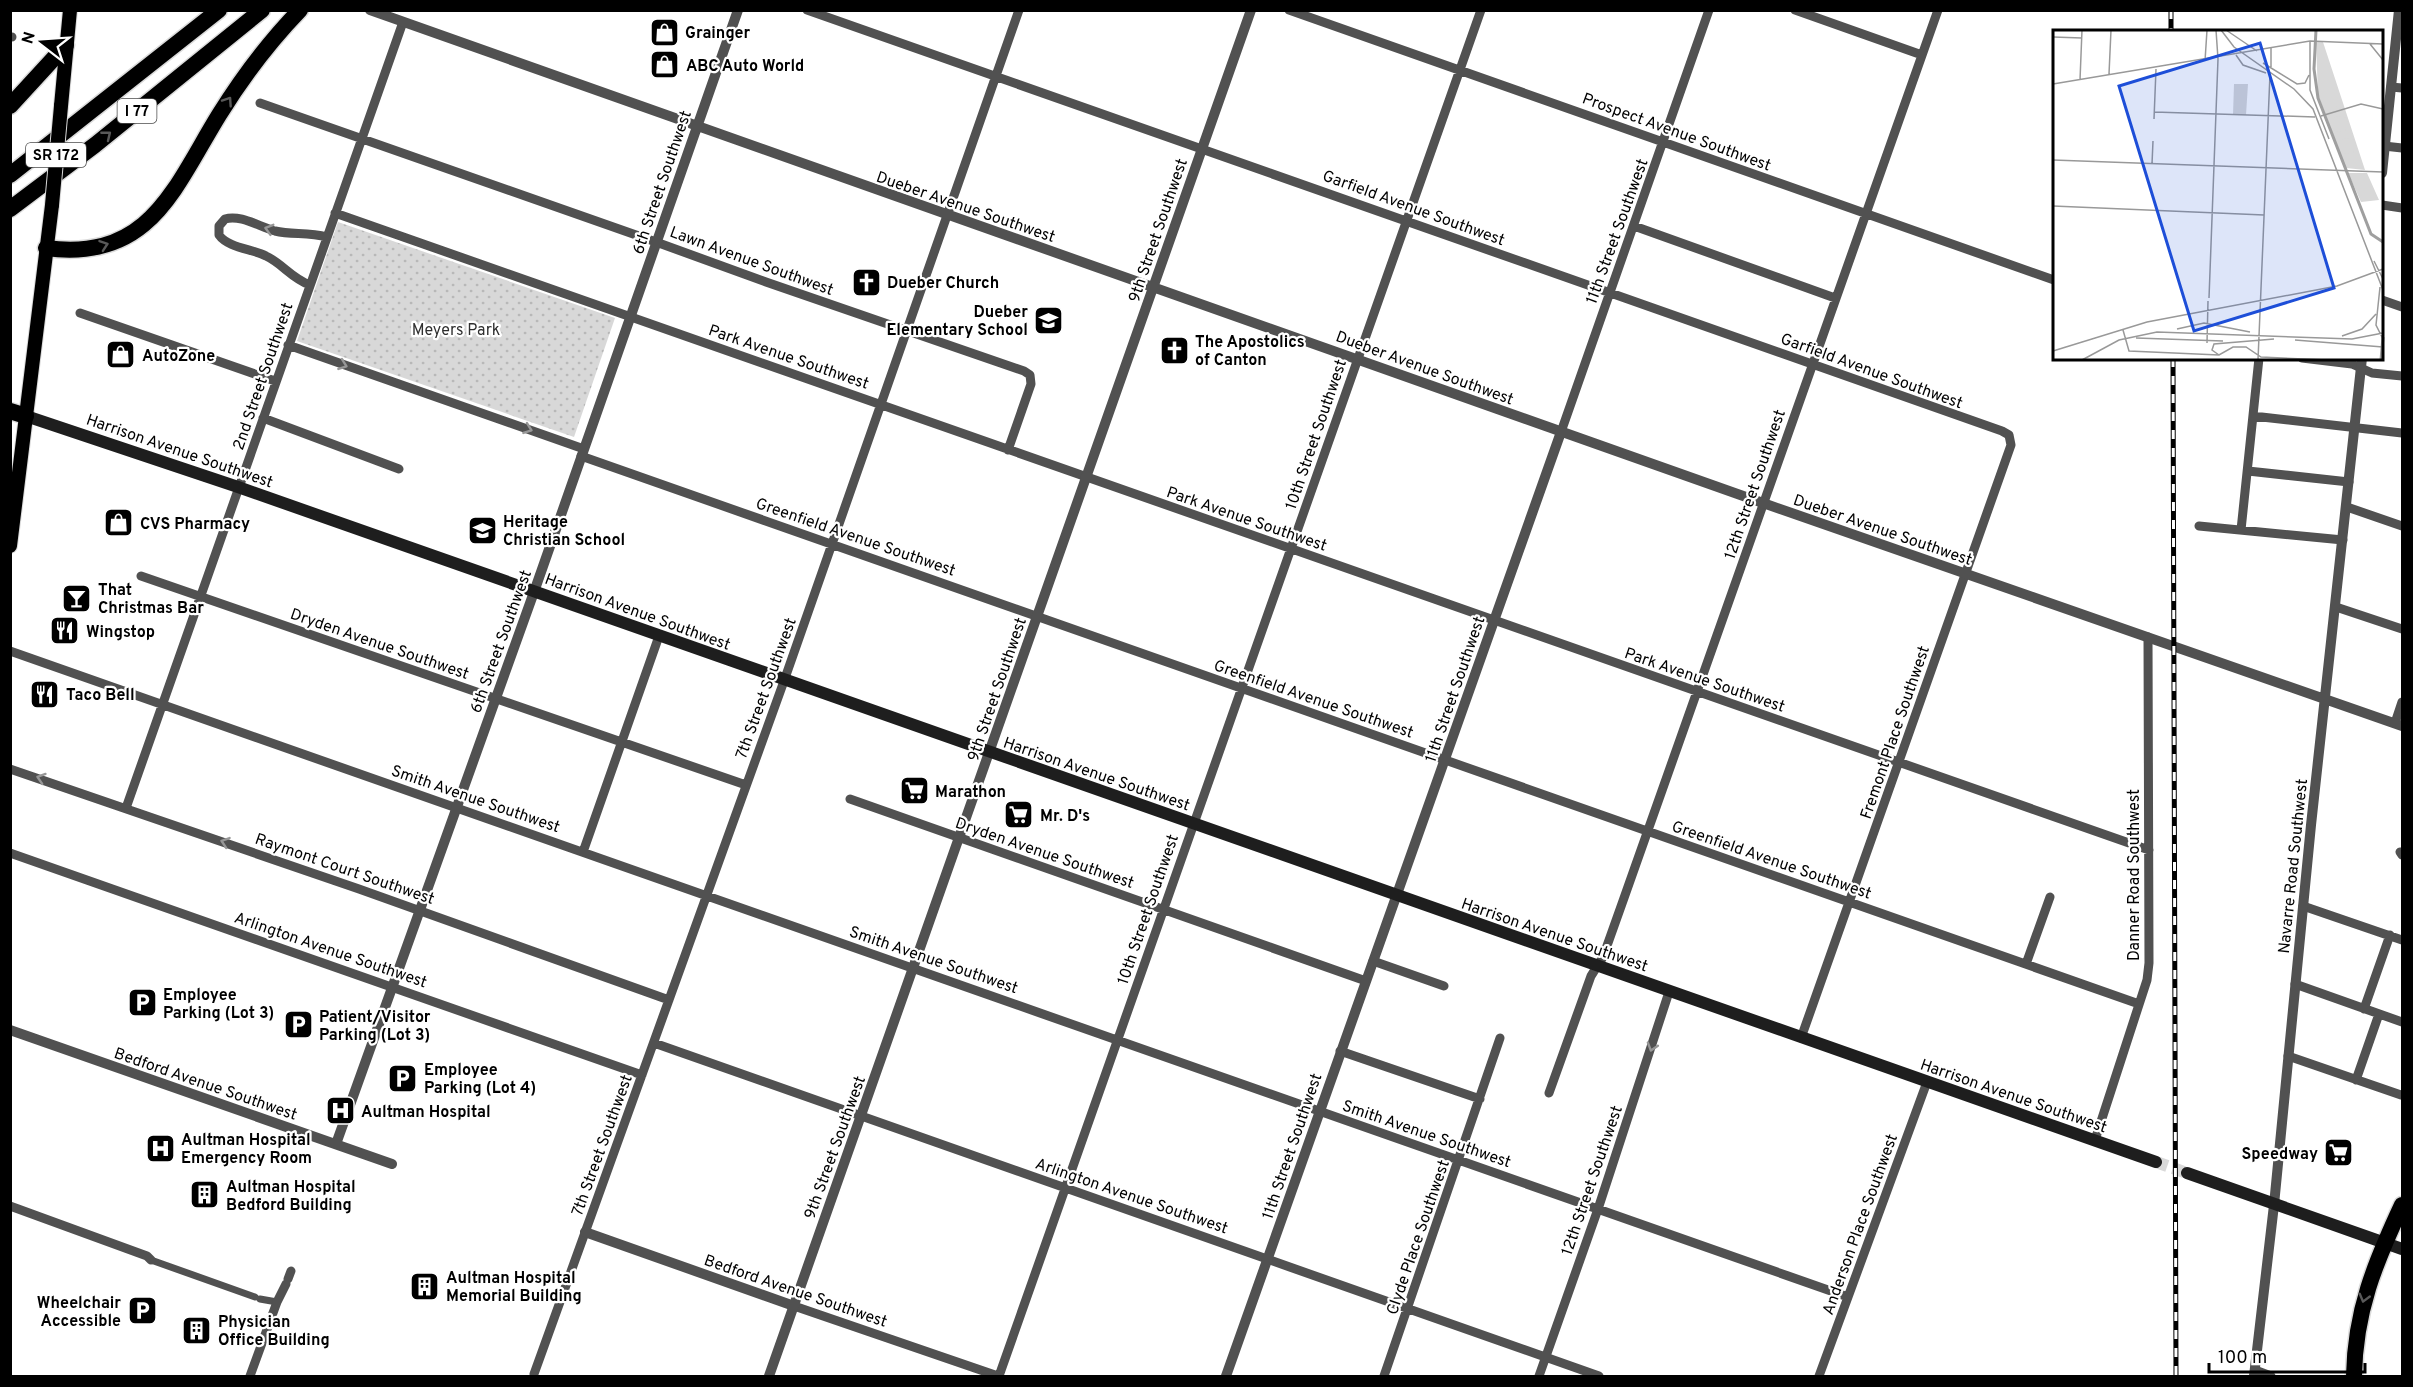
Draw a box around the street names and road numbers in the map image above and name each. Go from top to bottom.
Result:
street label: Prospect Avenue Southwest [1579,89,1773,176]
road number: I 77 [118,99,156,123]
street label: 6th Street Southwest [629,108,697,257]
road number: SR 172 [26,143,86,167]
street label: 9th Street Southwest [1125,156,1193,305]
street label: 11th Street Southwest [1582,156,1653,307]
street label: Garfield Avenue Southwest [1319,167,1507,251]
street label: Dueber Avenue Southwest [873,168,1057,248]
street label: Lawn Avenue Southwest [667,223,836,301]
street label: 2nd Street Southwest [229,300,299,453]
street label: Park Avenue Southwest [706,321,871,395]
street label: Dueber Avenue Southwest [1333,327,1516,410]
street label: Garfield Avenue Southwest [1777,330,1965,414]
street label: 10th Street Southwest [1282,357,1352,512]
street label: 12th Street Southwest [1721,407,1791,562]
street label: Harrison Avenue Southwest [83,410,275,493]
street label: Park Avenue Southwest [1164,483,1329,557]
street label: Dueber Avenue Southwest [1790,491,1974,571]
street label: Greenfield Avenue Southwest [753,494,958,582]
street label: 6th Street Southwest [467,567,537,716]
street label: Harrison Avenue Southwest [542,570,733,656]
street label: Dryden Avenue Southwest [287,605,471,685]
street label: 11th Street Southwest [1422,614,1490,765]
street label: 7th Street Southwest [732,615,802,762]
street label: 9th Street Southwest [964,615,1032,764]
street label: Fremont Place Southwest [1857,643,1935,822]
street label: Park Avenue Southwest [1622,644,1787,718]
street label: Greenfield Avenue Southwest [1211,656,1416,744]
street label: Harrison Avenue Southwest [1000,733,1192,816]
street label: Smith Avenue Southwest [388,762,562,838]
street label: Navarre Road Southwest [2275,778,2313,955]
street label: Danner Road Southwest [2125,789,2145,961]
street label: Dryden Avenue Southwest [952,814,1136,894]
street label: Greenfield Avenue Southwest [1669,817,1874,905]
street label: Raymont Court Southwest [252,830,437,910]
street label: 10th Street Southwest [1114,832,1184,987]
street label: Harrison Avenue Southwest [1458,894,1650,977]
street label: Arlington Avenue Southwest [231,908,429,993]
street label: Smith Avenue Southwest [846,923,1020,999]
street label: Bedford Avenue Southwest [111,1044,300,1126]
street label: Harrison Avenue Southwest [1917,1055,2109,1138]
street label: 11th Street Southwest [1259,1071,1327,1222]
street label: 7th Street Southwest [568,1072,638,1219]
street label: 9th Street Southwest [801,1073,871,1222]
street label: Smith Avenue Southwest [1339,1097,1513,1173]
street label: 12th Street Southwest [1558,1103,1628,1258]
street label: Anderson Place Southwest [1819,1131,1903,1318]
street label: Arlington Avenue Southwest [1032,1154,1230,1239]
street label: Clyde Place Southwest [1383,1158,1455,1318]
street label: Bedford Avenue Southwest [701,1251,890,1333]

